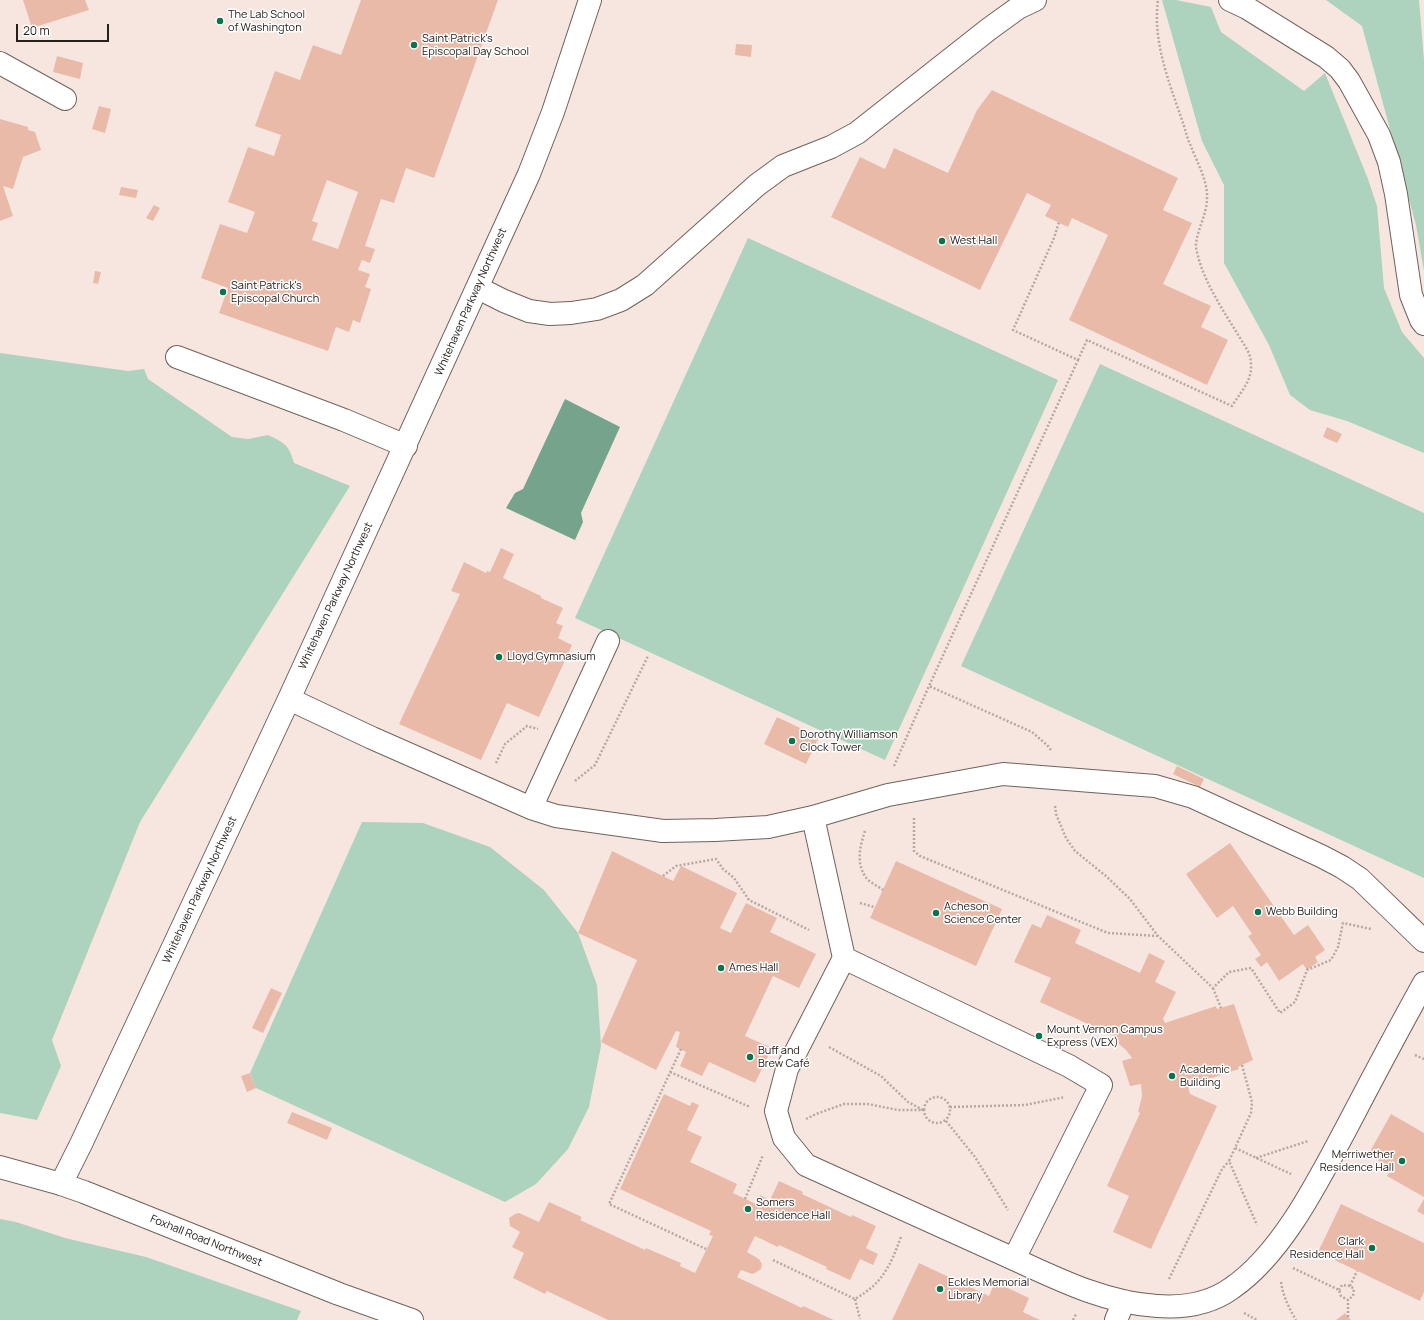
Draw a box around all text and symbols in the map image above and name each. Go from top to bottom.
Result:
place label: The Lab School of Washington [228,8,305,34]
scale bar [18,16,111,42]
marker: The Lab School of Washington [215,16,225,26]
text: 20 m [23,22,50,39]
place label: Saint Patrick's Episcopal Day School [422,32,529,58]
marker: Saint Patrick's Episcopal Day School [409,40,419,50]
street label: Whitehaven Parkway Northwest [432,226,510,378]
place label: West Hall [950,234,997,248]
marker: West Hall [937,236,947,246]
place label: Saint Patrick's Episcopal Church [231,279,319,305]
marker: Saint Patrick's Episcopal Church [218,287,228,297]
street label: Whitehaven Parkway Northwest [296,521,376,671]
place label: Lloyd Gymnasium [507,650,596,664]
marker: Lloyd Gymnasium [494,652,504,662]
place label: Dorothy Williamson Clock Tower [800,728,898,754]
marker: Dorothy Williamson Clock Tower [787,736,797,746]
street label: Whitehaven Parkway Northwest [160,815,240,965]
place label: Acheson Science Center [944,900,1022,926]
place label: Webb Building [1266,905,1338,919]
marker: Webb Building [1253,907,1263,917]
marker: Acheson Science Center [931,908,941,918]
place label: Ames Hall [729,961,778,975]
marker: Ames Hall [716,963,726,973]
place label: Mount Vernon Campus Express (VEX) [1047,1023,1163,1049]
marker: Mount Vernon Campus Express (VEX) [1034,1031,1044,1041]
place label: Buff and Brew Café [758,1044,810,1070]
marker: Buff and Brew Café [745,1052,755,1062]
place label: Academic Building [1180,1063,1230,1089]
marker: Academic Building [1167,1071,1177,1081]
place label: Merriwether Residence Hall [1320,1148,1394,1174]
marker: Merriwether Residence Hall [1397,1156,1407,1166]
place label: Somers Residence Hall [756,1196,830,1222]
marker: Somers Residence Hall [743,1204,753,1214]
street label: Foxhall Road Northwest [148,1212,264,1270]
place label: Clark Residence Hall [1290,1235,1364,1261]
marker: Clark Residence Hall [1367,1243,1377,1253]
place label: Eckles Memorial Library [948,1276,1029,1302]
marker: Eckles Memorial Library [935,1284,945,1294]

